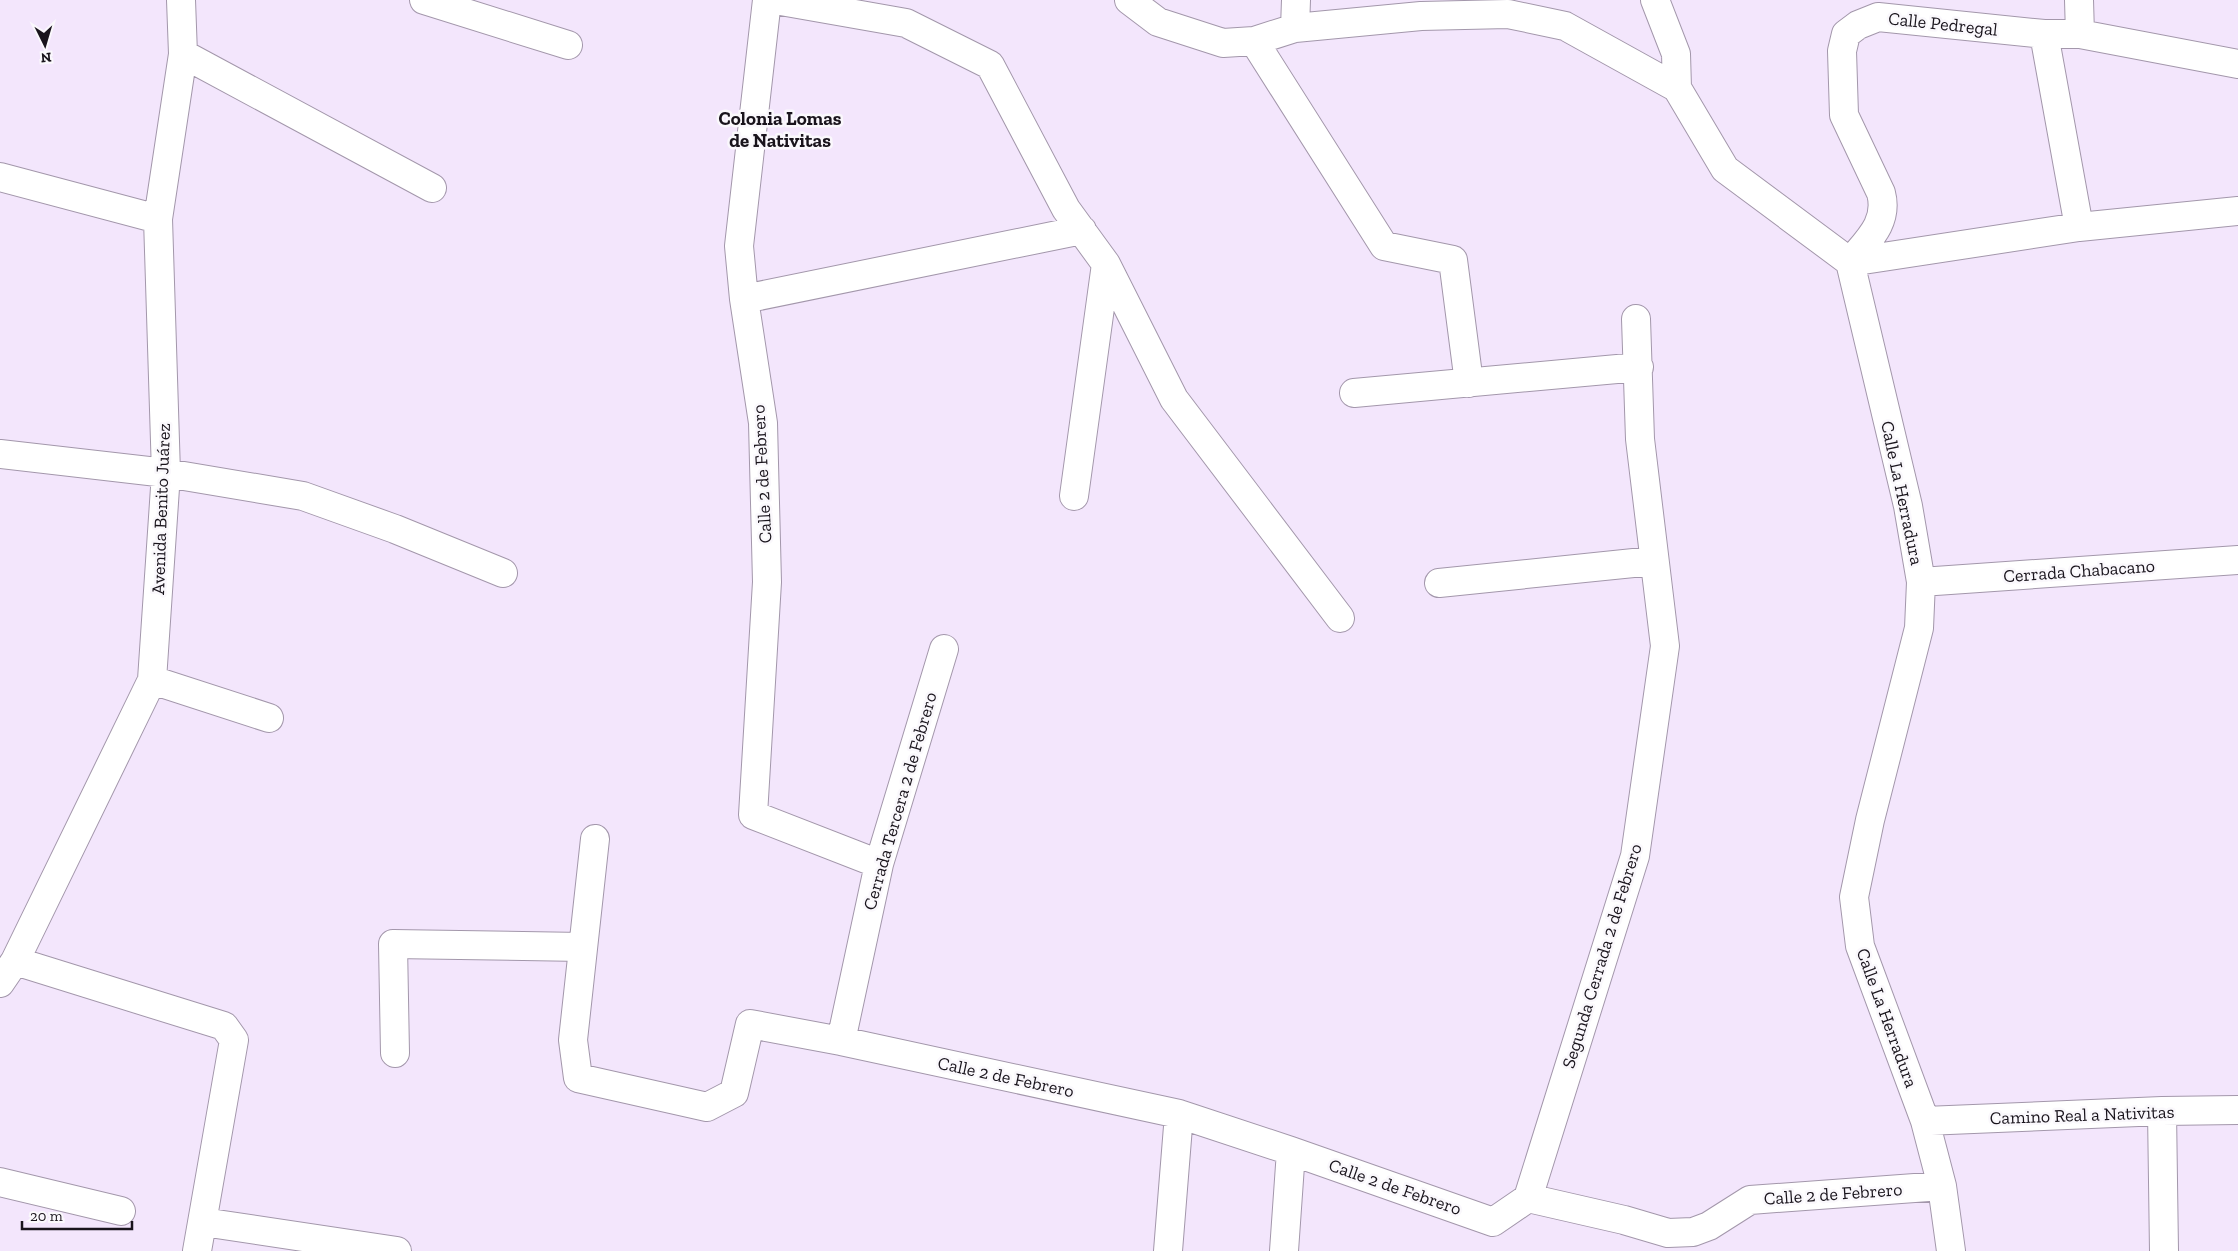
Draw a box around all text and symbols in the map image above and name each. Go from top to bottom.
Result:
street label: Calle Pedregal [1887,7,1999,41]
north arrow [20,20,70,70]
text: N [40,49,52,66]
district label: Colonia Lomas de Nativitas [718,107,842,152]
street label: Calle 2 de Febrero [747,404,777,544]
street label: Calle La Herradura [1876,419,1928,567]
street label: Avenida Benito Juárez [147,423,175,595]
street label: Cerrada Chabacano [2002,555,2156,587]
street label: Cerrada Tercera 2 de Febrero [858,689,942,913]
street label: Segunda Cerrada 2 de Febrero [1557,841,1647,1071]
street label: Calle La Herradura [1852,945,1923,1091]
street label: Calle 2 de Febrero [936,1052,1076,1102]
street label: Camino Real a Nativitas [1989,1101,2175,1129]
street label: Calle 2 de Febrero [1326,1154,1464,1220]
street label: Calle 2 de Febrero [1763,1178,1903,1210]
scale bar [22,1198,132,1230]
text: 20 m [30,1207,63,1225]

